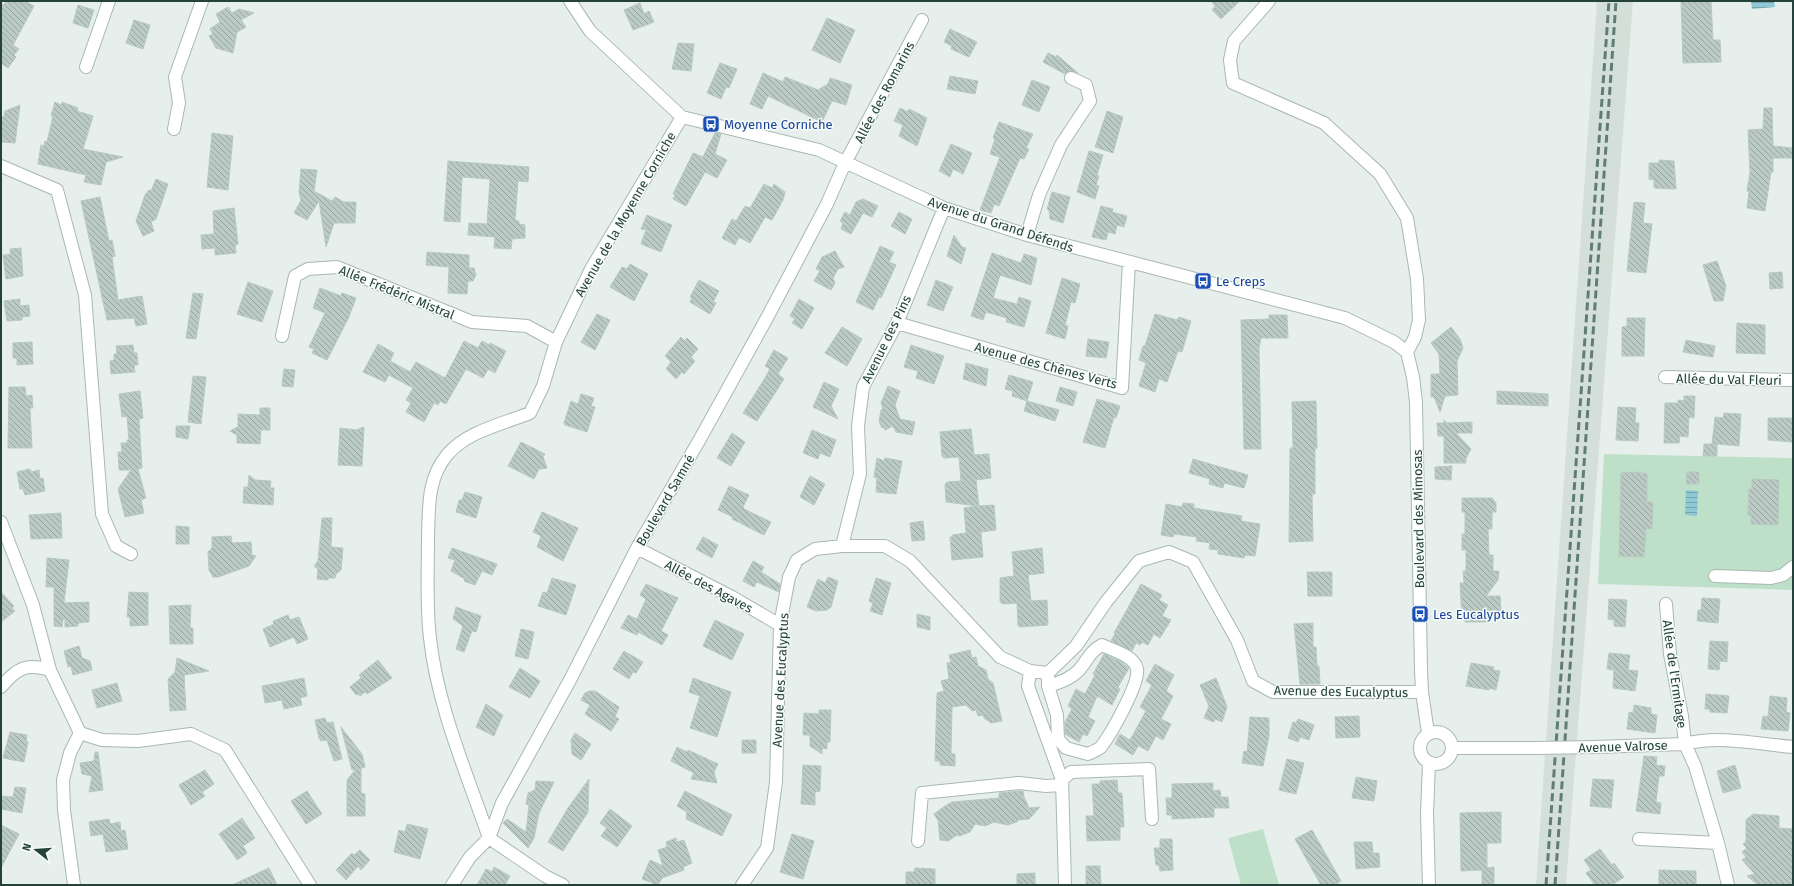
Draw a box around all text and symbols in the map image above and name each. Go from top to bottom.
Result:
street label: Allée des Romarins [851,39,918,146]
bus stop icon: Moyenne Corniche [701,114,721,134]
place label: Moyenne Corniche [724,117,833,132]
street label: Avenue de la Moyenne Corniche [572,129,679,299]
street label: Avenue du Grand Défends [926,194,1076,255]
street label: Allée Frédéric Mistral [337,262,457,323]
bus stop icon: Le Creps [1193,271,1213,291]
place label: Le Creps [1216,274,1265,289]
street label: Avenue des Pins [859,293,914,386]
street label: Avenue des Chênes Verts [973,339,1119,392]
street label: Allée du Val Fleuri [1676,371,1782,388]
street label: Boulevard des Mimosas [1410,449,1427,589]
street label: Boulevard Samné [633,452,698,549]
street label: Allée des Agaves [662,557,755,616]
bus stop icon: Les Eucalyptus [1410,604,1430,624]
place label: Les Eucalyptus [1433,607,1519,622]
street label: Avenue des Eucalyptus [769,612,792,748]
street label: Allée de l'Ermitage [1659,619,1690,729]
street label: Avenue des Eucalyptus [1274,683,1408,700]
street label: Avenue Valrose [1578,737,1668,756]
north arrow [16,830,56,870]
text: N [20,842,34,853]

